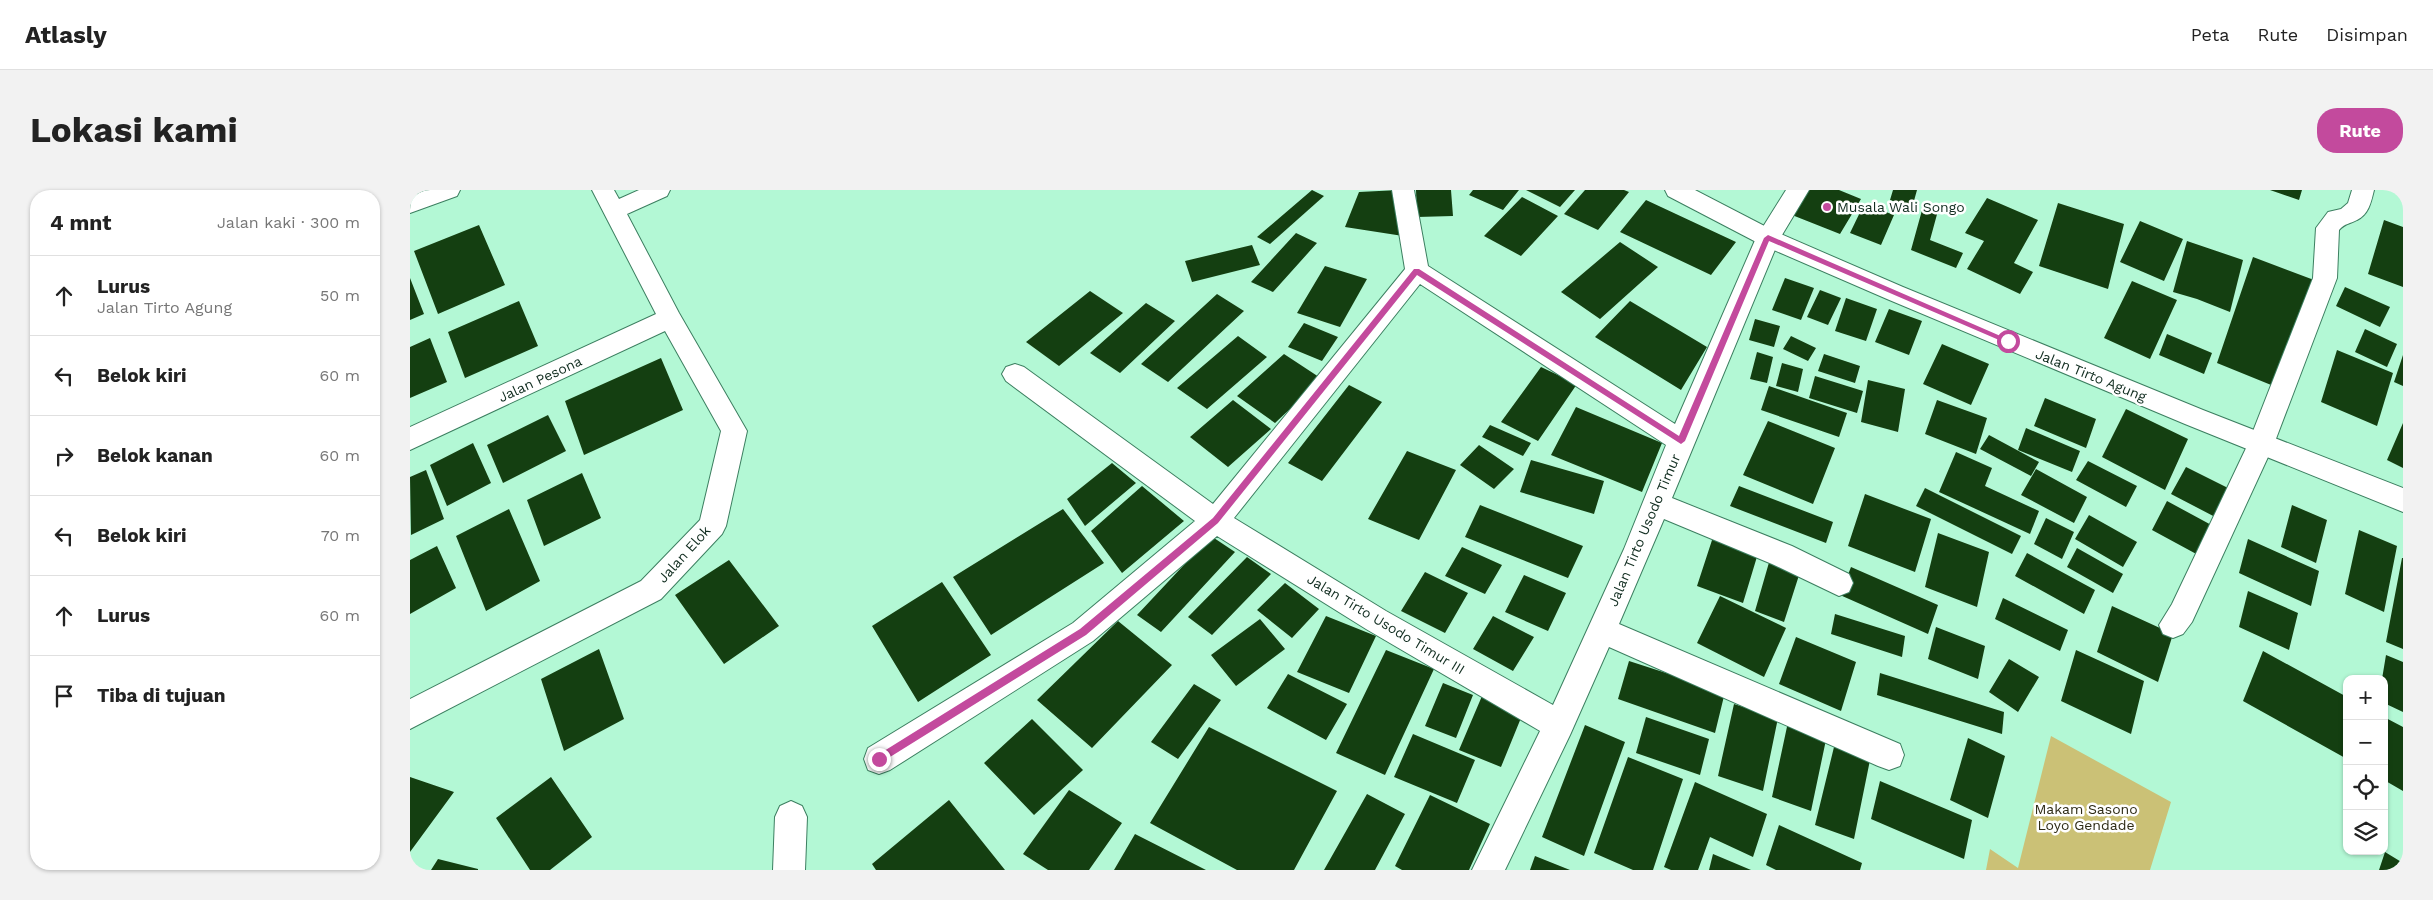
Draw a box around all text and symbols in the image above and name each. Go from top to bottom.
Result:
text: Atlasly [25,21,107,49]
text: Peta [2191,24,2229,45]
text: Rute [2257,24,2298,45]
text: Disimpan [2326,24,2408,45]
button: Rute [2317,108,2403,153]
text: Lokasi kami [30,109,238,151]
place label: Musala Wali Songo [1837,199,1965,215]
marker: Musala Wali Songo [1821,201,1833,213]
text: 4 mnt [50,210,111,235]
text: Jalan kaki · 300 m [217,213,360,232]
text: Lurus [97,275,150,298]
icon: ahead [50,282,78,310]
text: 50 m [320,286,360,305]
text: Jalan Tirto Agung [97,298,232,317]
route start [1997,330,2020,353]
street label: Jalan Tirto Agung [2033,345,2149,405]
street label: Jalan Pesona [496,353,584,405]
icon: left [50,362,78,390]
text: Belok kiri [97,364,187,387]
text: 60 m [320,366,360,385]
icon: right [50,442,78,470]
text: Belok kanan [97,444,213,467]
text: 60 m [320,446,360,465]
street label: Jalan Tirto Usodo Timur [1605,451,1684,609]
icon: left [50,522,78,550]
street label: Jalan Elok [654,522,714,586]
text: Belok kiri [97,524,187,547]
text: 70 m [321,526,360,545]
street label: Jalan Tirto Usodo Timur III [1304,571,1468,677]
icon: ahead [50,602,78,630]
text: Lurus [97,604,150,627]
text: 60 m [320,606,360,625]
map controls [2343,675,2388,855]
button: + [2343,675,2388,720]
icon: arrive [50,682,78,710]
text: Tiba di tujuan [97,684,226,707]
button: − [2343,720,2388,765]
route end [868,748,891,771]
button: locate [2343,765,2388,810]
park label: Makam Sasono Loyo Gendade [2034,801,2138,833]
button: layers [2343,810,2388,855]

